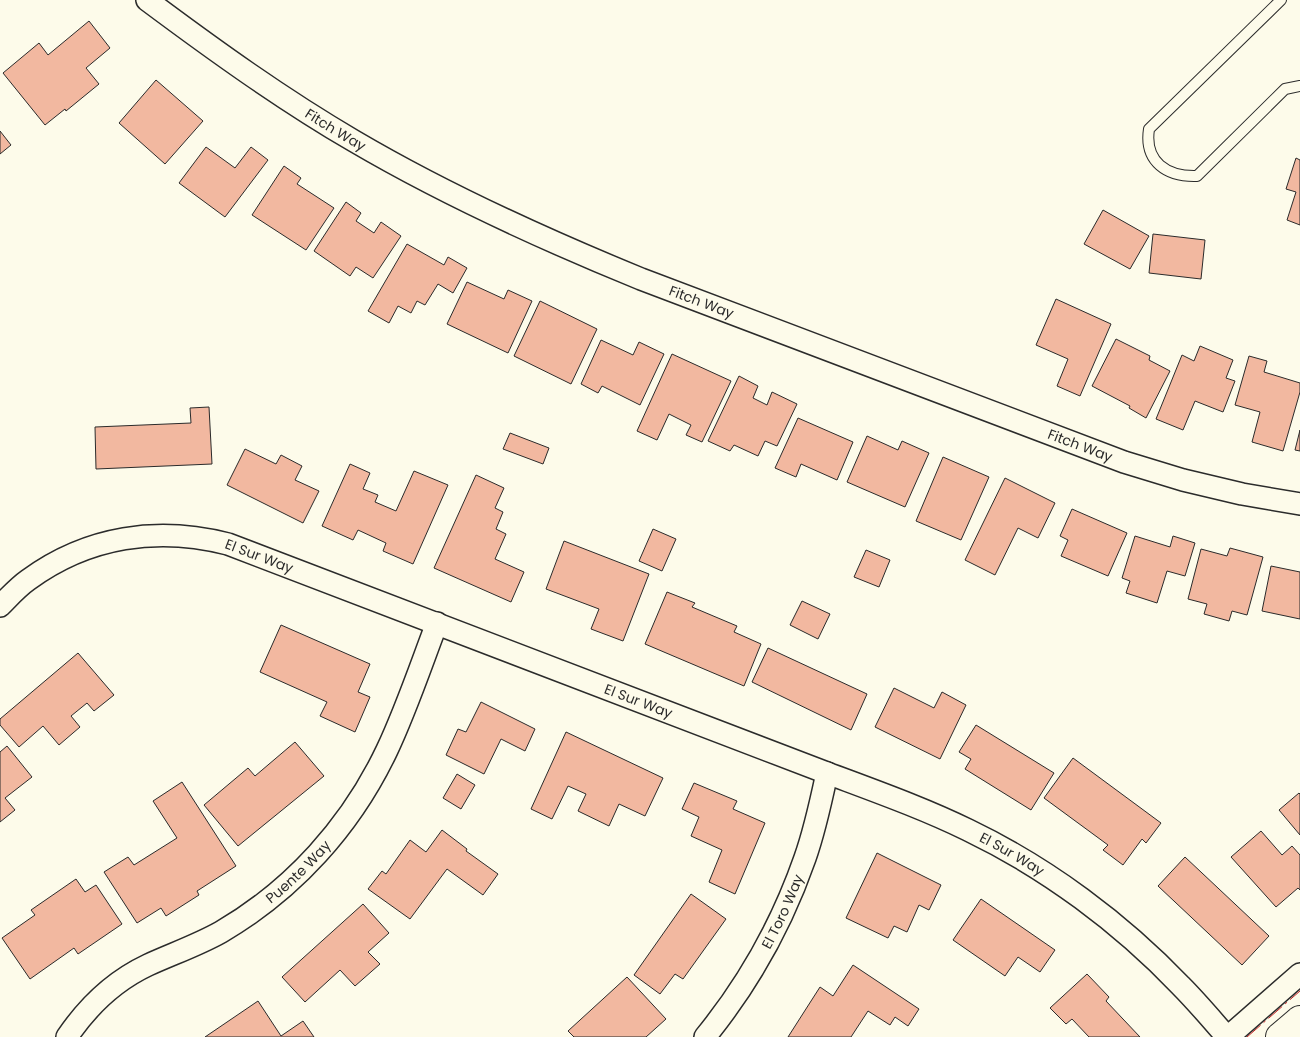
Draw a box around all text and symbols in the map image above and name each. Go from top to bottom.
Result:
street label: Fitch Way [301,104,370,156]
street label: Fitch Way [666,281,737,323]
street label: Fitch Way [1045,424,1116,467]
street label: El Sur Way [222,534,296,578]
street label: El Sur Way [601,679,676,723]
street label: El Sur Way [976,827,1048,880]
street label: Puente Way [261,836,335,908]
street label: El Toro Way [757,871,808,952]

